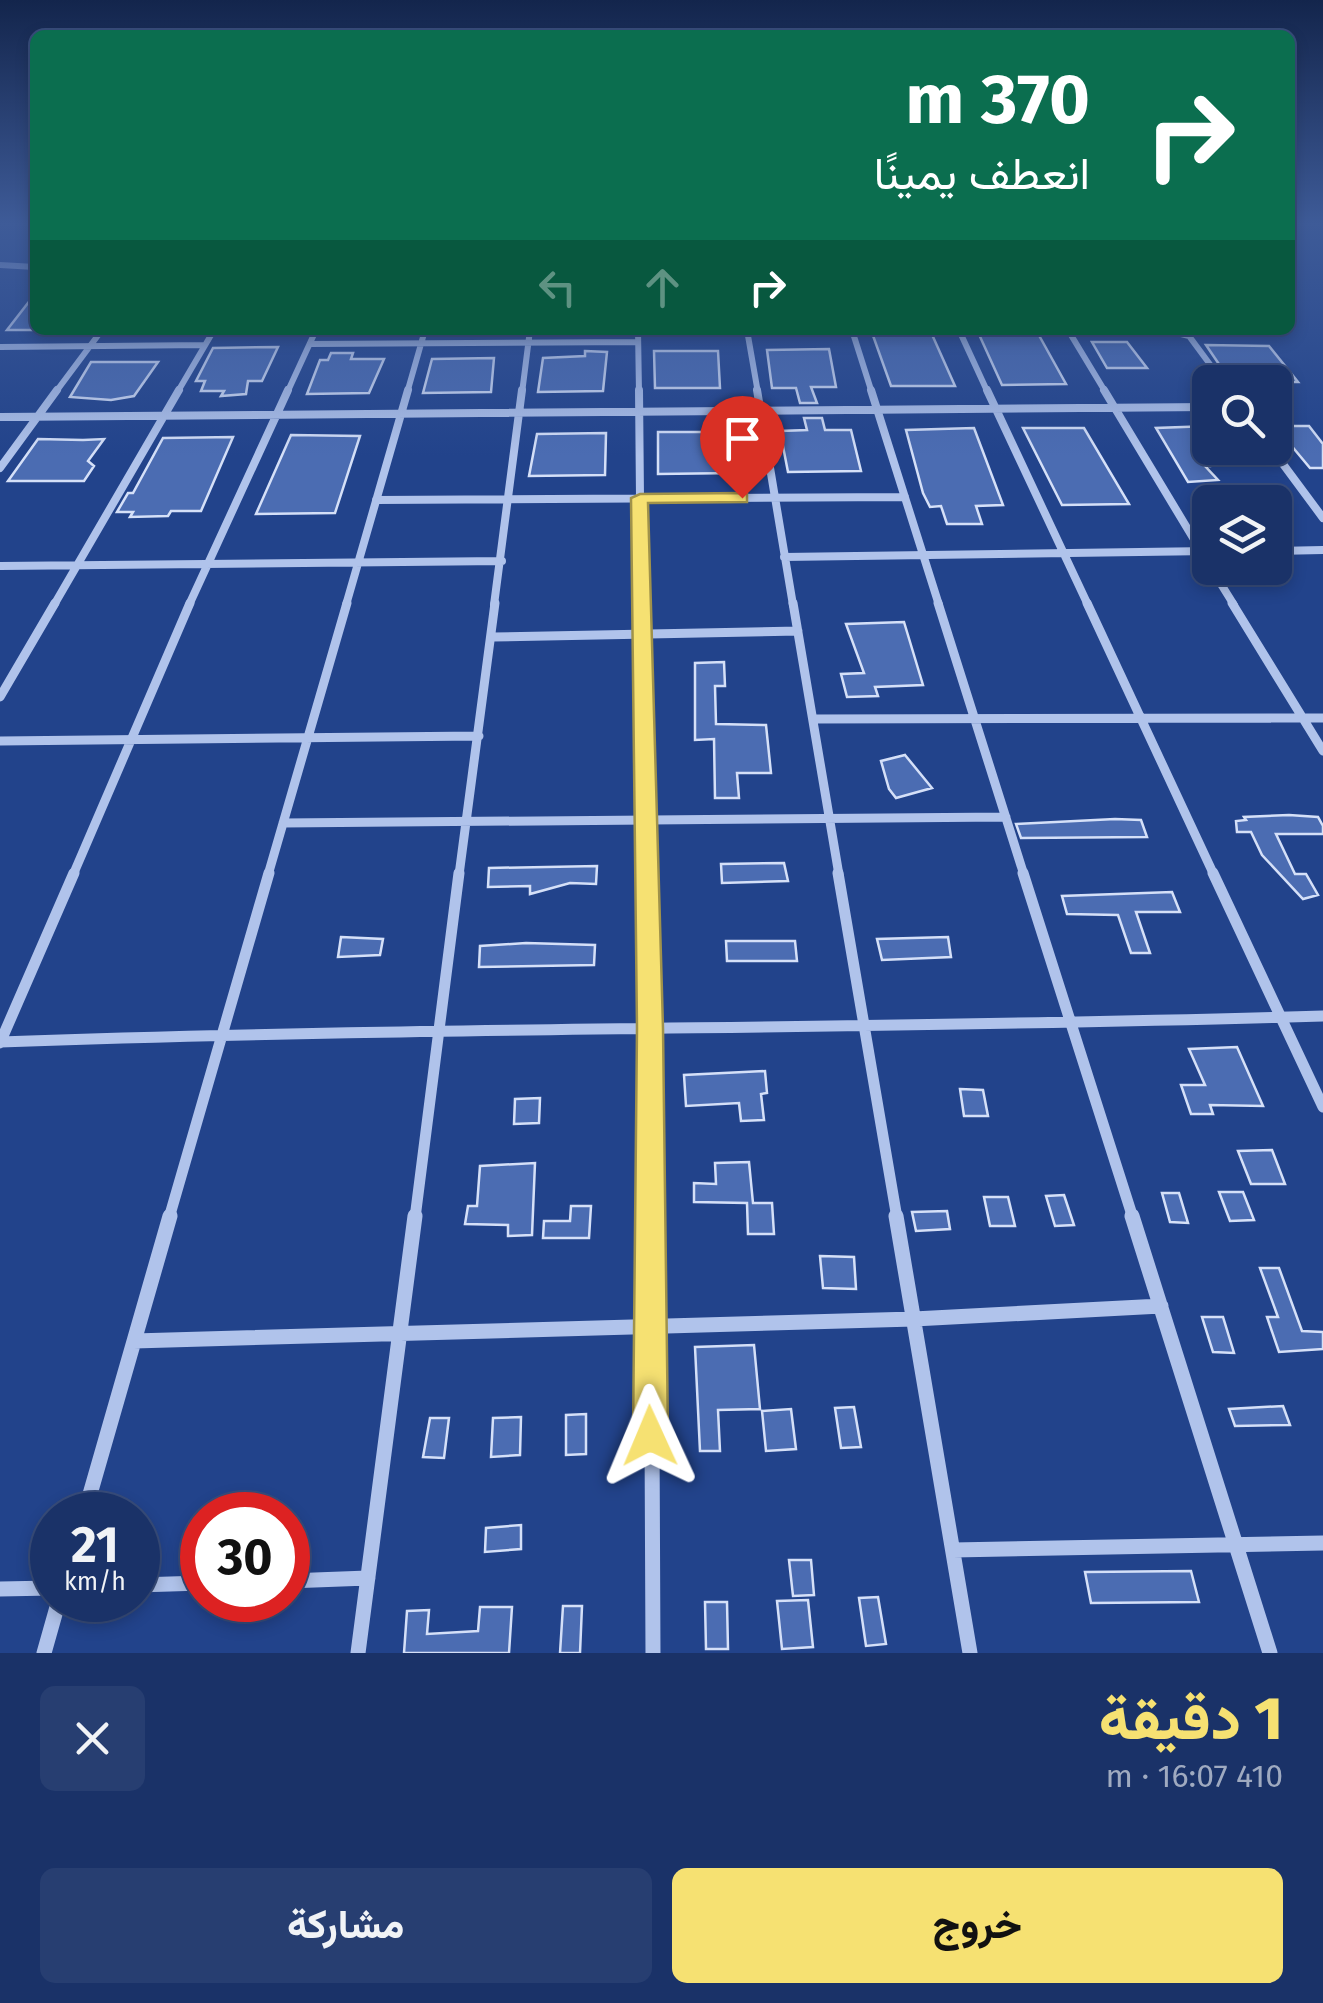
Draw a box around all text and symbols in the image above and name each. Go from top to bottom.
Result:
text: 370 m [905,58,1090,142]
icon: right [1125,70,1255,200]
text: انعطف يمينًا [874,147,1090,201]
icon: left [530,260,585,315]
icon: ahead [635,260,690,315]
icon: right [740,260,795,315]
map controls [1192,365,1292,585]
button: search [1192,365,1292,465]
pin [700,396,785,499]
icon: arrive [715,411,770,466]
button: layers [1192,485,1292,585]
position arrow [598,1384,702,1488]
speed limit sign: 30 [180,1492,310,1622]
text: 21 [71,1515,119,1575]
text: km/h [64,1567,126,1597]
text: 1 دقيقة [1099,1683,1283,1755]
button: close [40,1686,145,1791]
text: 410 m · 16:07 [1106,1757,1283,1795]
button: مشاركة [40,1868,652,1983]
button: خروج [672,1868,1283,1983]

